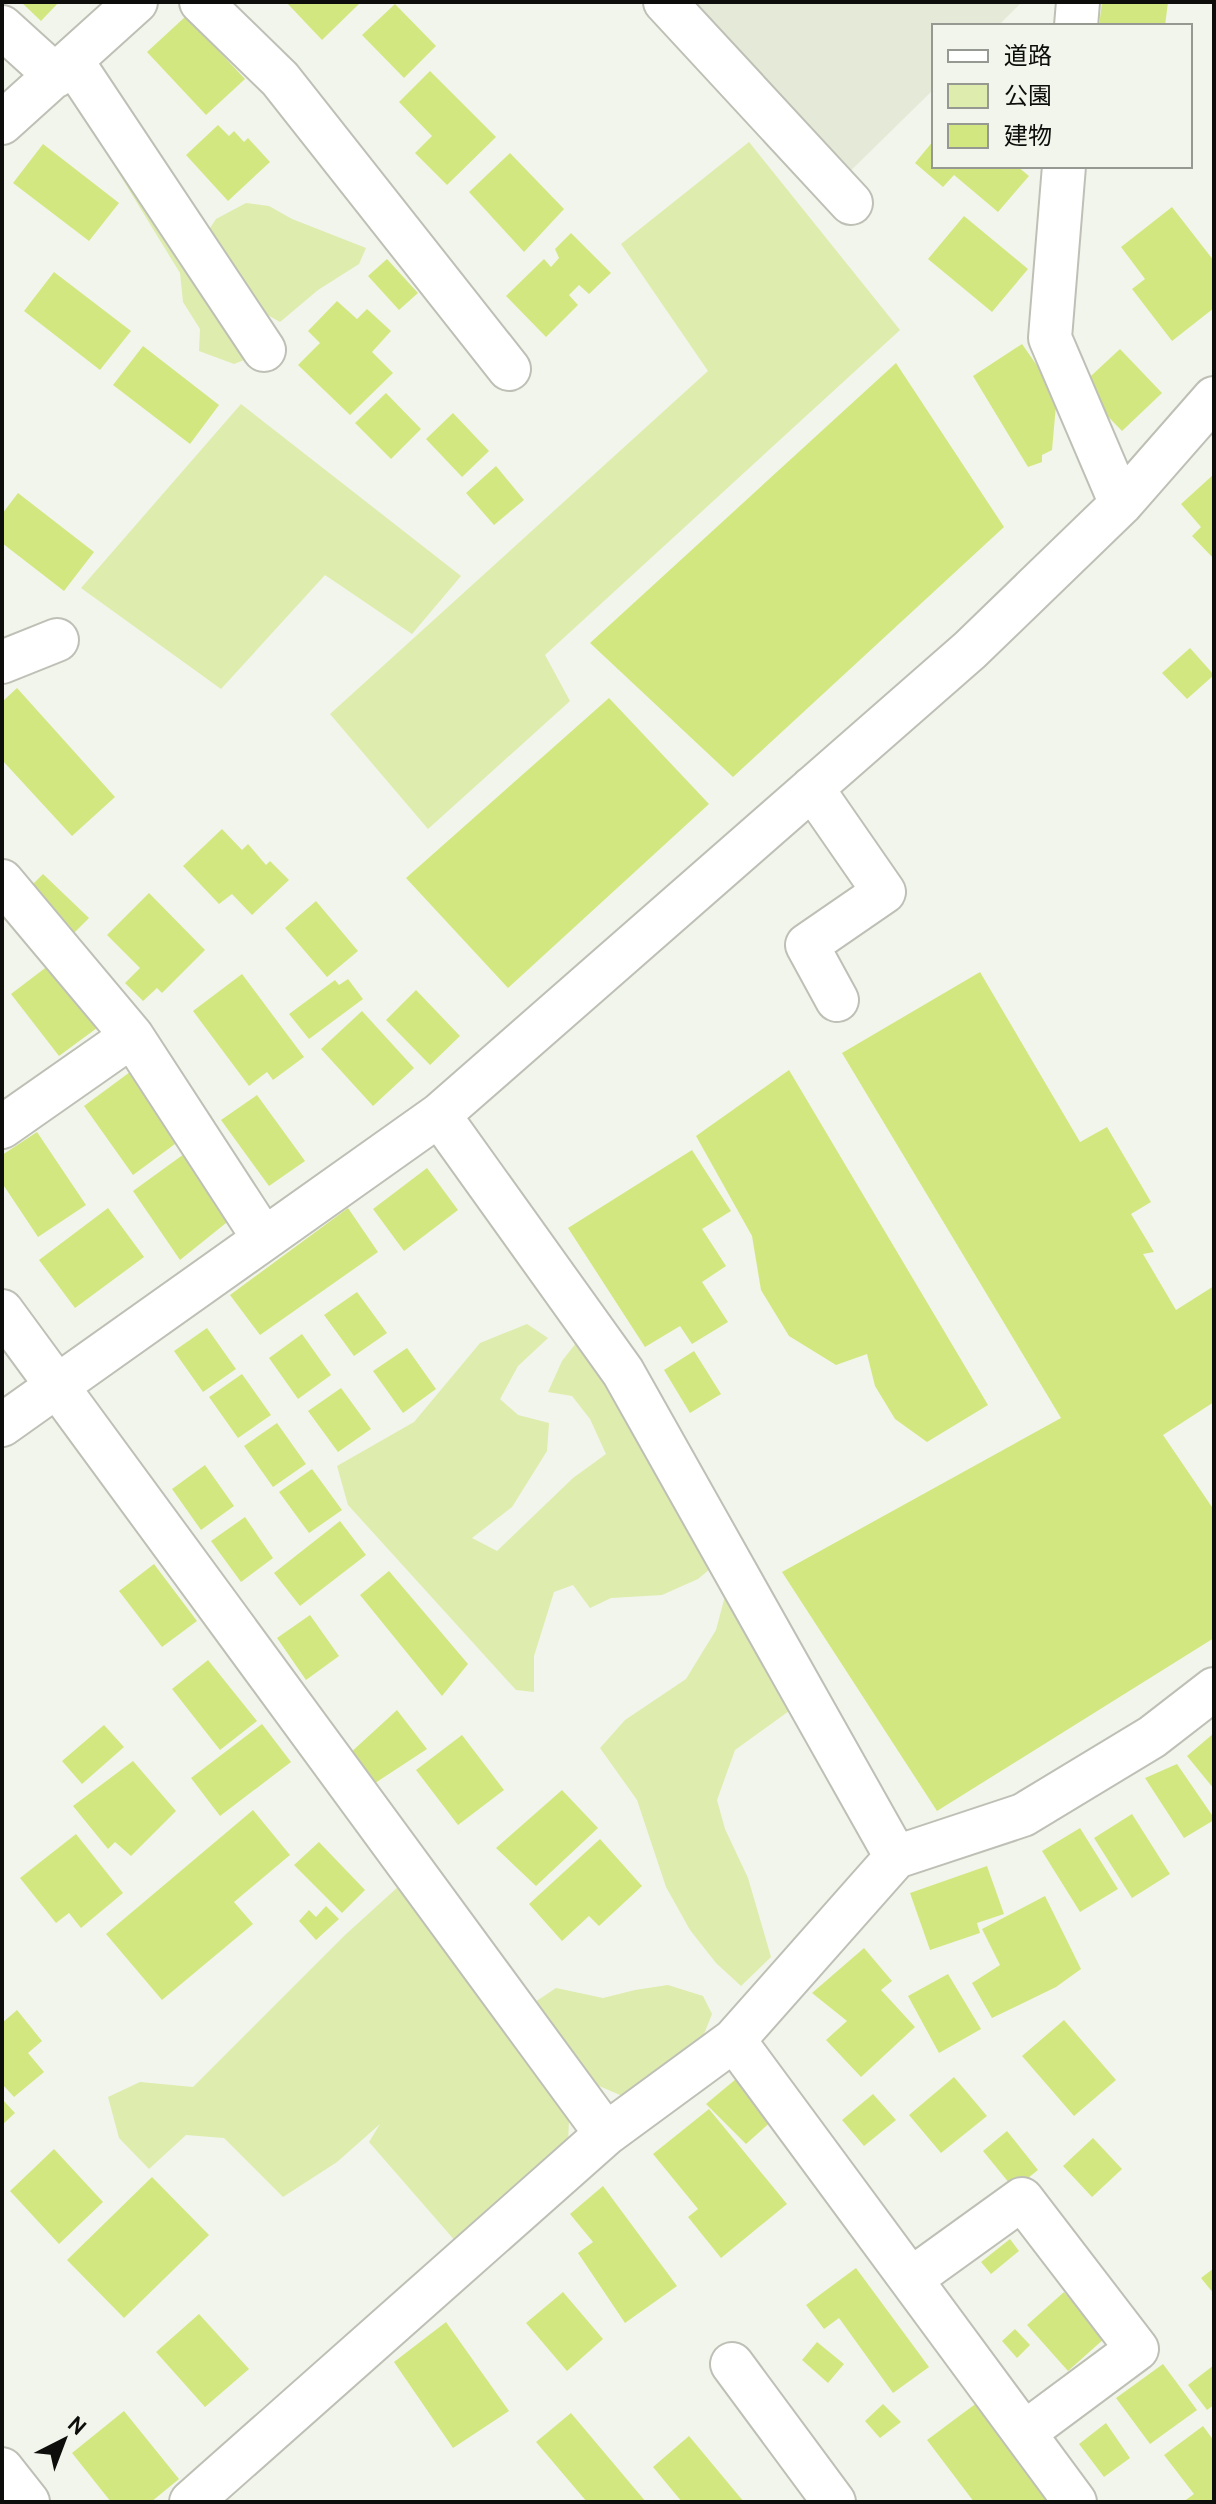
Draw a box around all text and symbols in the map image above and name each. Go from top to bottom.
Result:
legend [932,24,1192,168]
text: 道路 [1004,41,1052,70]
text: 公園 [1004,81,1052,110]
text: 建物 [1004,121,1052,150]
north arrow [24,2400,104,2480]
text: N [62,2410,92,2441]

